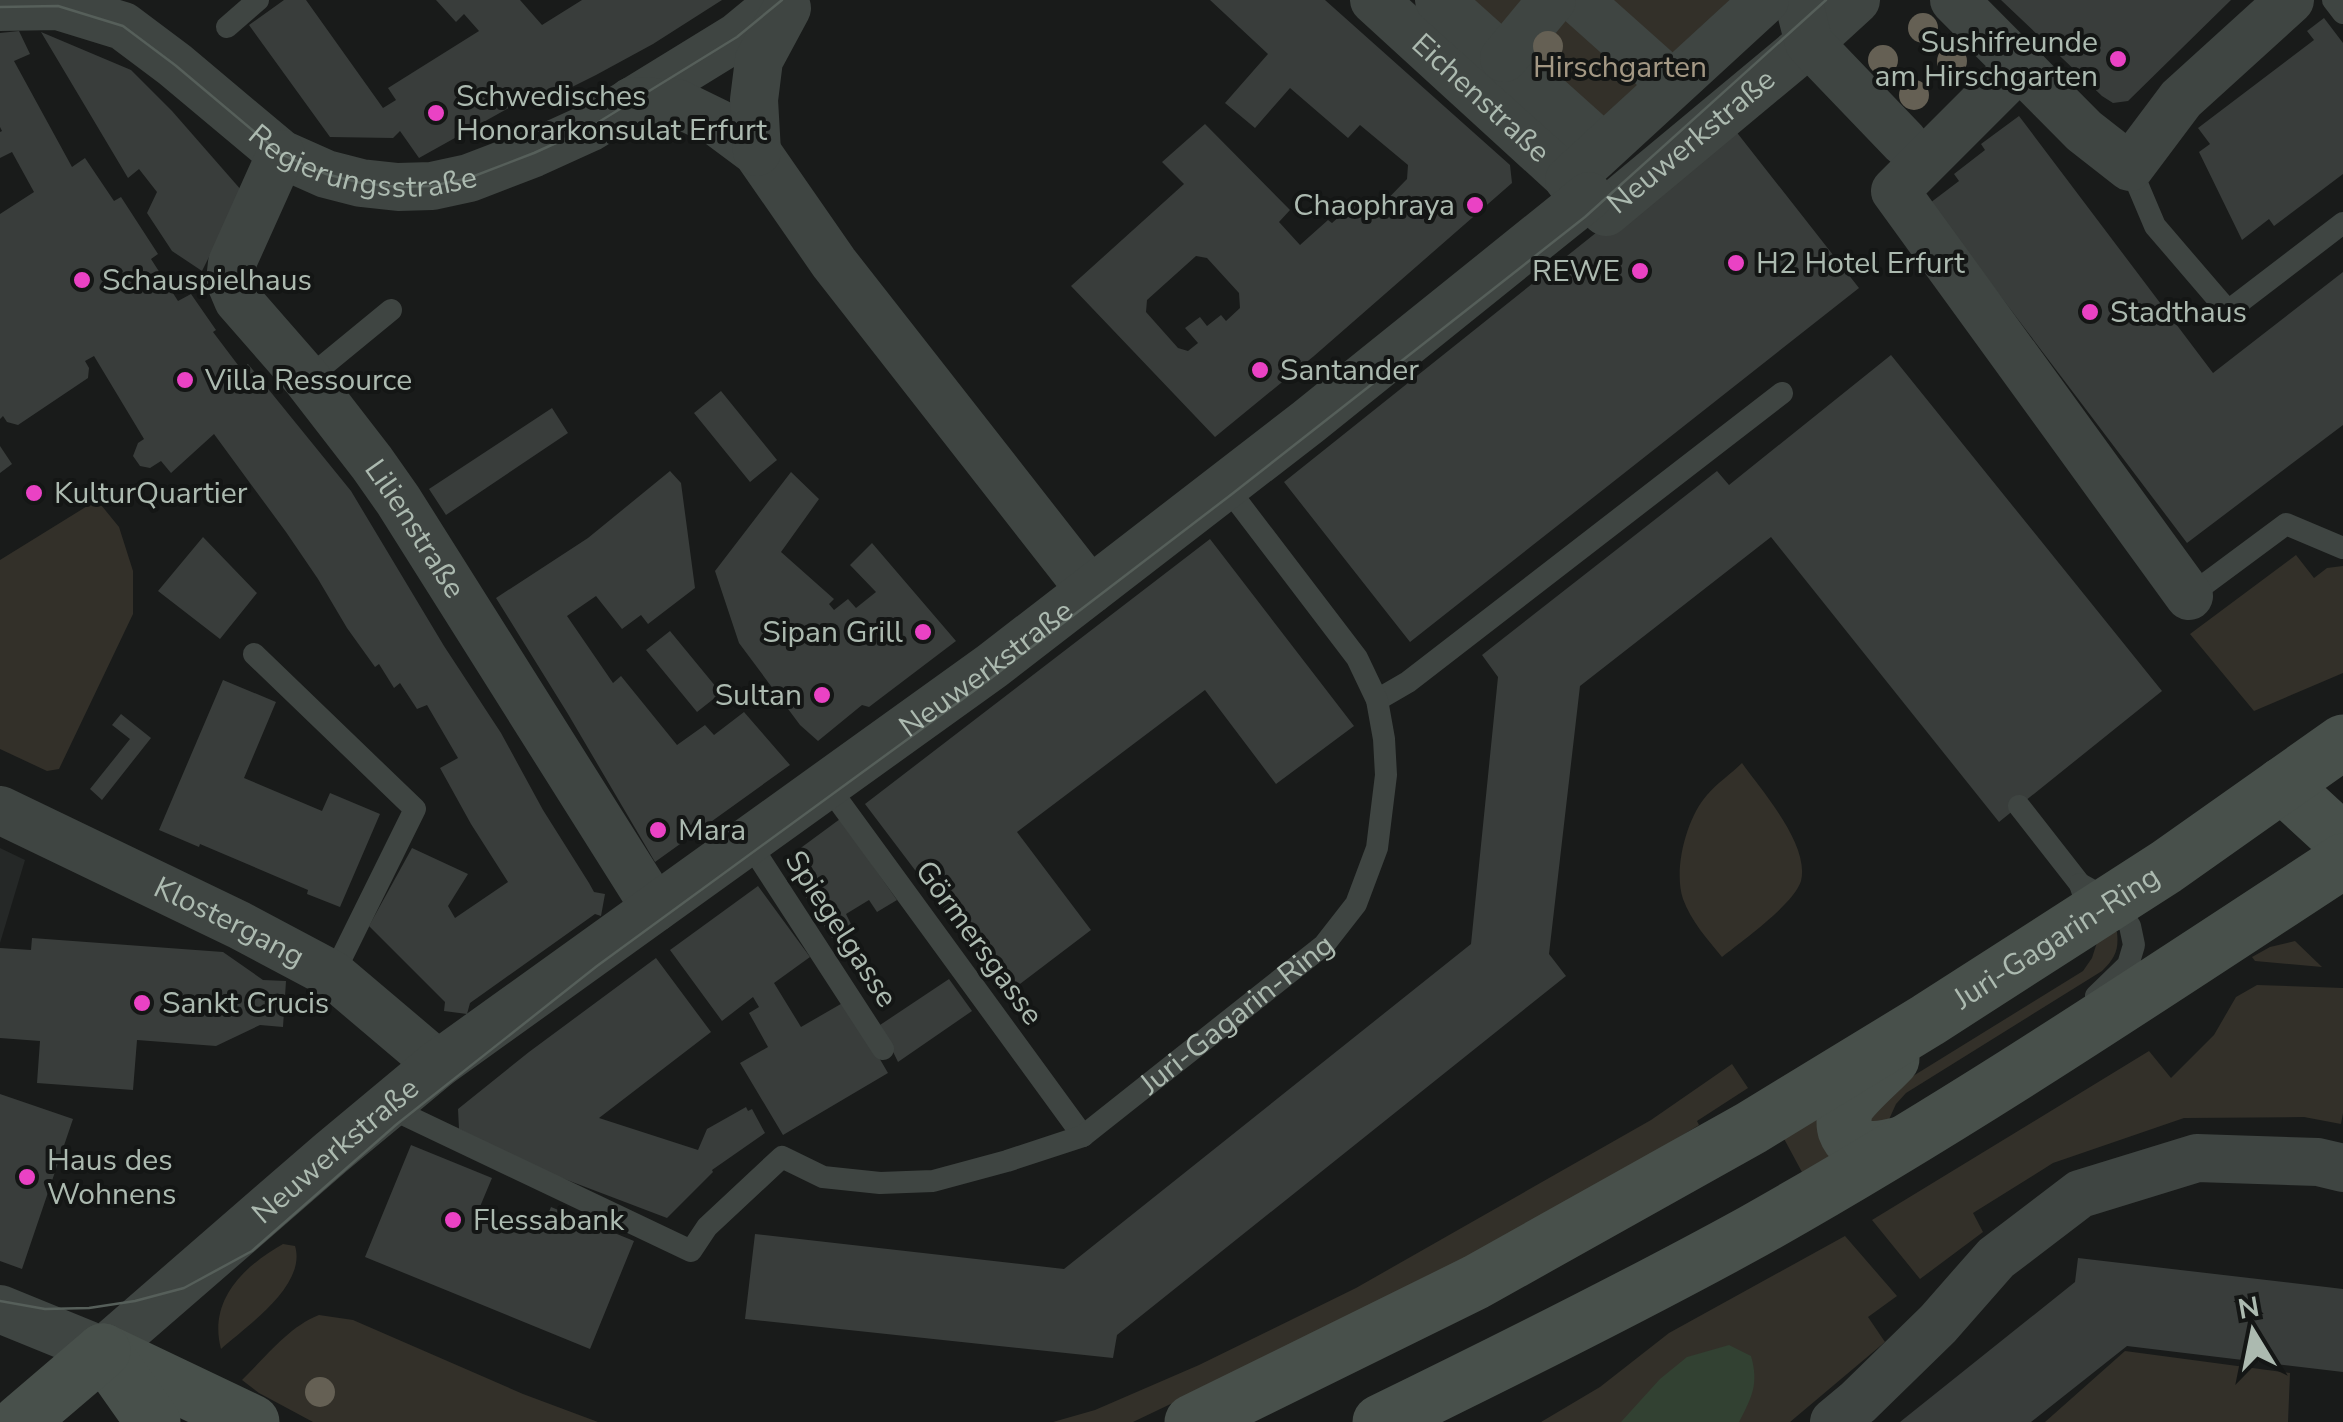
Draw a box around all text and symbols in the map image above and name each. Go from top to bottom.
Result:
place label: Sushifreunde am Hirschgarten [1875,22,2098,97]
street label: Eichenstraße [1403,24,1559,172]
park label: Hirschgarten [1533,47,1707,88]
marker: Sushifreunde am Hirschgarten [2107,48,2129,70]
street label: Neuwerkstraße [1598,59,1784,223]
place label: Schwedisches Honorarkonsulat Erfurt [456,76,767,151]
marker: Schwedisches Honorarkonsulat Erfurt [425,102,447,124]
street label: Regierungsstraße [240,115,481,208]
place label: Chaophraya [1293,185,1455,226]
marker: Chaophraya [1464,194,1486,216]
place label: H2 Hotel Erfurt [1756,243,1965,284]
place label: REWE [1532,251,1620,292]
marker: H2 Hotel Erfurt [1725,252,1747,274]
place label: Schauspielhaus [102,260,312,301]
marker: REWE [1629,260,1651,282]
marker: Schauspielhaus [71,269,93,291]
place label: Stadthaus [2110,292,2247,333]
marker: Stadthaus [2079,301,2101,323]
place label: Santander [1280,350,1419,391]
marker: Santander [1249,359,1271,381]
place label: Villa Ressource [204,360,412,401]
marker: Villa Ressource [174,369,196,391]
street label: Lilienstraße [355,451,475,606]
place label: KulturQuartier [54,473,248,514]
marker: KulturQuartier [23,482,45,504]
street label: Neuwerkstraße [891,590,1081,747]
place label: Sipan Grill [762,612,903,653]
marker: Sipan Grill [912,621,934,643]
place label: Sultan [715,675,802,716]
marker: Sultan [811,684,833,706]
place label: Mara [678,810,746,851]
marker: Mara [647,819,669,841]
street label: Spiegelgasse [775,843,907,1015]
street label: Görmersgasse [905,852,1053,1034]
street label: Juri-Gagarin-Ring [1945,856,2167,1019]
street label: Klostergang [147,867,312,977]
street label: Juri-Gagarin-Ring [1130,924,1343,1105]
place label: Sankt Crucis [162,983,329,1024]
marker: Sankt Crucis [131,992,153,1014]
street label: Neuwerkstraße [243,1068,427,1233]
place label: Haus des Wohnens [47,1140,176,1215]
marker: Haus des Wohnens [16,1166,38,1188]
place label: Flessabank [473,1200,625,1241]
marker: Flessabank [442,1209,464,1231]
north arrow [2203,1282,2303,1382]
text: N [2235,1288,2262,1329]

